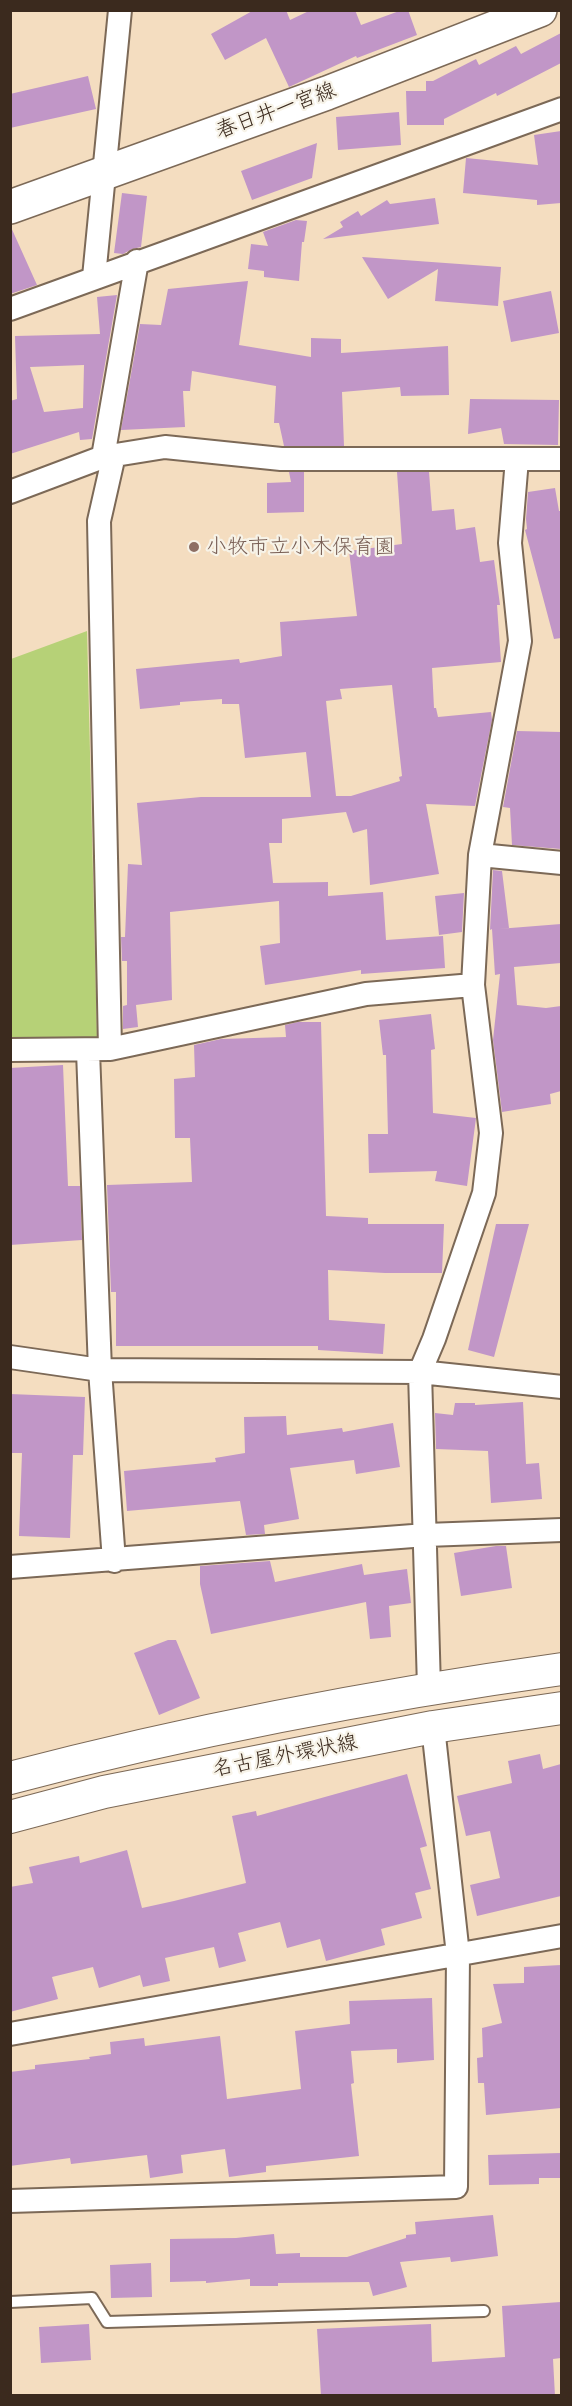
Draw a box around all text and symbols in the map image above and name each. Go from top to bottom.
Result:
street label: 春日井一宮線 [212,78,340,144]
place label: 小牧市立小木保育園 [206,534,395,560]
marker: 小牧市立小木保育園 [187,540,201,554]
street label: 名古屋外環状線 [210,1730,360,1782]

